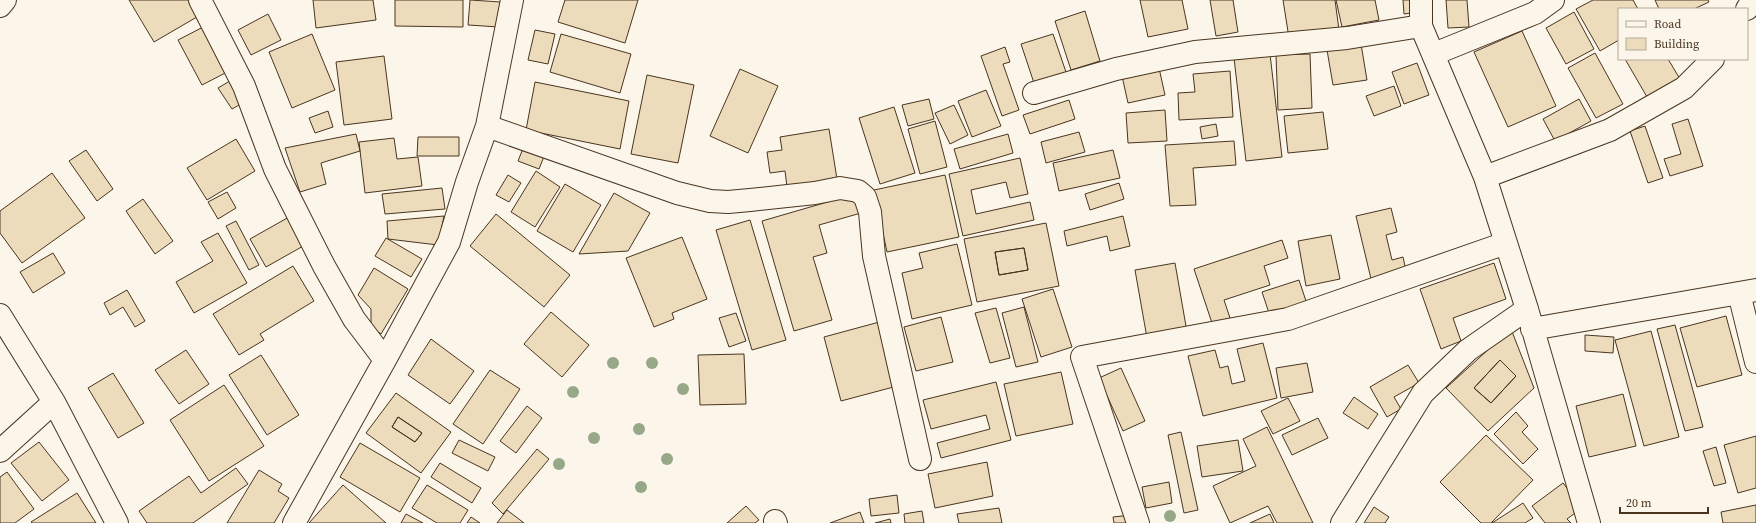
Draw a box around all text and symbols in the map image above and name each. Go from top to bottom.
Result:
legend [1618,8,1748,60]
text: Road [1654,16,1681,32]
text: Building [1654,36,1699,52]
scale bar [1620,489,1708,515]
text: 20 m [1626,495,1652,511]

